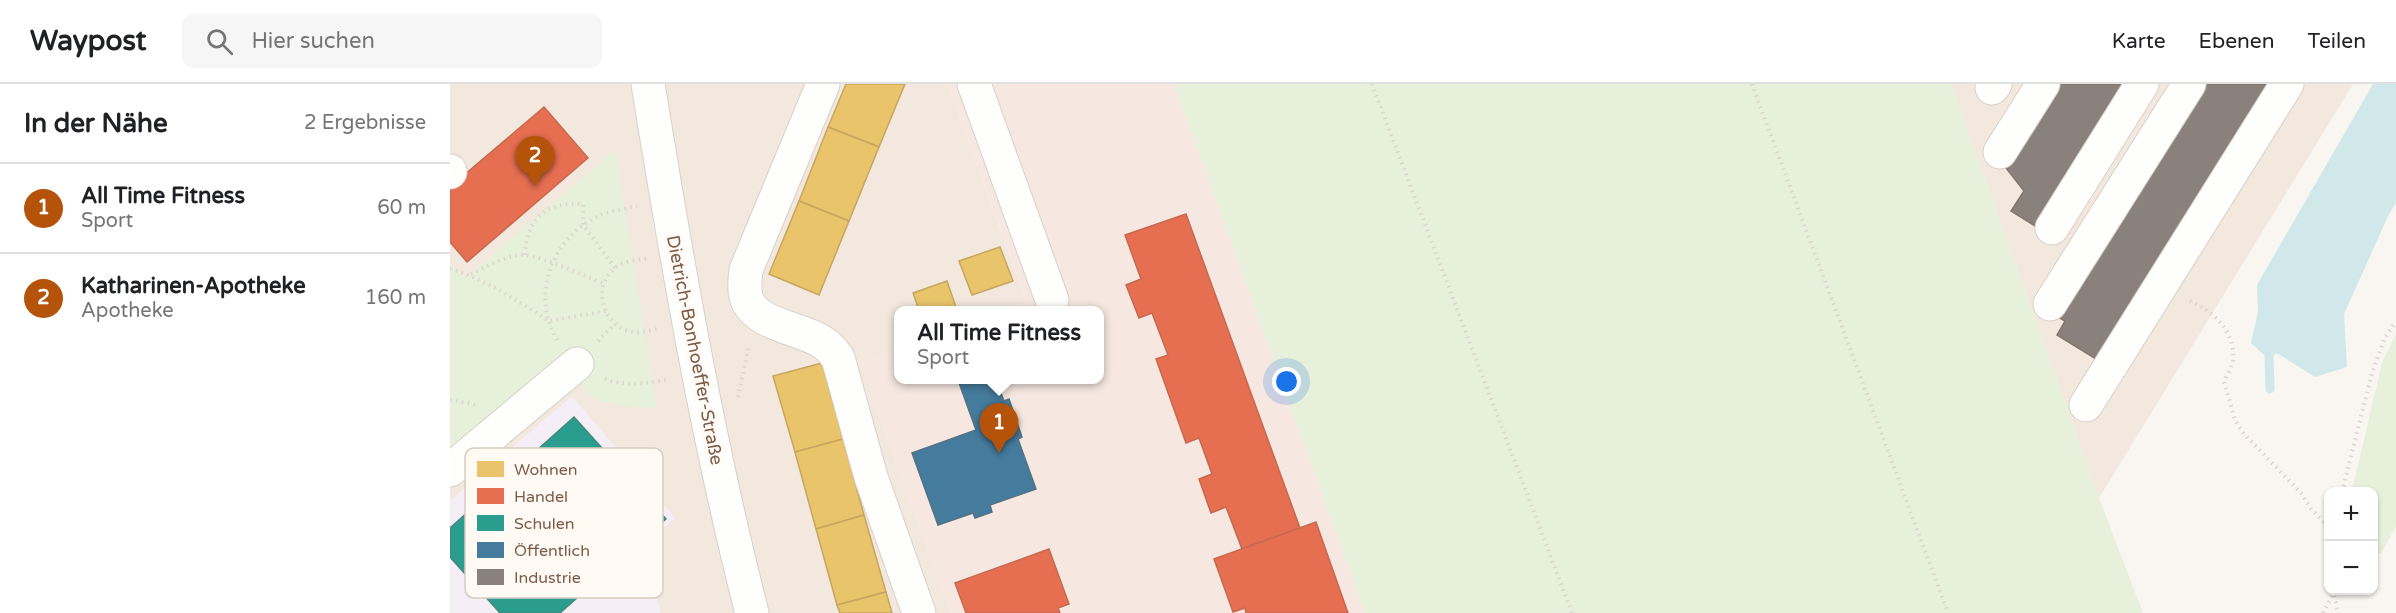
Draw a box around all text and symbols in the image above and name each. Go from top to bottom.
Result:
search box [182,14,602,68]
text: Waypost [30,24,146,58]
icon: search [203,25,236,58]
text: Hier suchen [251,28,375,54]
text: Karte [2112,29,2166,54]
text: Ebenen [2199,29,2275,54]
text: Teilen [2308,29,2366,54]
text: In der Nähe [24,108,168,139]
text: 2 Ergebnisse [304,111,426,135]
pin: 2 [516,136,554,186]
text: All Time Fitness [81,183,245,209]
text: 1 [37,196,50,220]
text: 60 m [377,196,426,220]
text: Sport [81,209,133,233]
street label: Dietrich-Bonhoeffer-Straße [662,233,728,467]
text: Katharinen-Apotheke [81,273,306,299]
text: 2 [37,286,50,310]
text: 160 m [365,286,426,310]
text: Apotheke [81,299,174,323]
popup [894,306,1104,384]
text: All Time Fitness [917,320,1081,346]
text: Sport [917,346,969,370]
your location [1272,367,1301,396]
pin: 1 [980,404,1018,453]
legend [465,448,663,598]
text: Wohnen [514,460,577,480]
text: Handel [514,487,568,507]
map controls [2324,487,2378,595]
button: + [2324,487,2378,541]
text: Schulen [514,514,575,534]
text: Öffentlich [514,541,590,561]
button: − [2324,541,2378,595]
text: Industrie [514,568,581,588]

